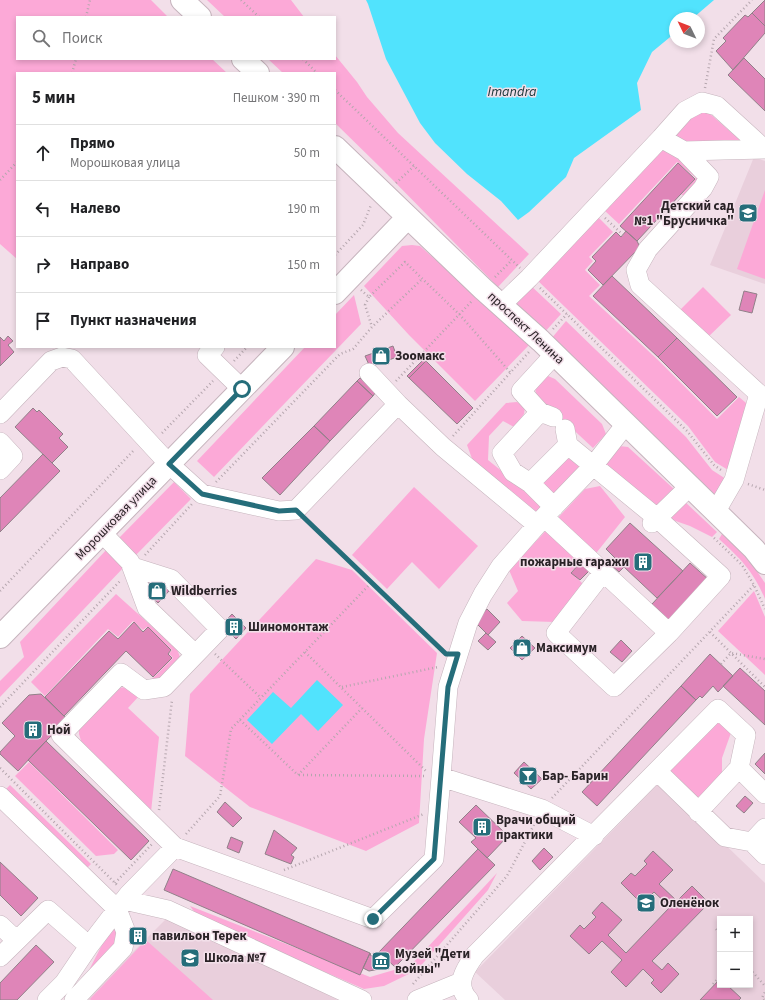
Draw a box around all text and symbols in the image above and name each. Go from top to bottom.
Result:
north arrow [669,12,705,48]
search box [16,16,336,60]
icon: search [30,27,52,49]
text: Поиск [62,28,103,49]
water label: Imandra [487,82,537,102]
text: 5 мин [32,86,75,110]
text: Пешком · 390 m [233,89,320,107]
text: Прямо [70,133,115,154]
icon: ahead [32,142,54,164]
text: 50 m [294,144,320,162]
text: Морошковая улица [70,154,180,172]
place label: Детский сад №1 "Брусничка" [634,197,734,230]
icon: left [32,198,54,220]
text: Налево [70,198,121,219]
text: 190 m [287,200,320,218]
school or university icon: Детский сад №1 "Брусничка" [737,202,759,224]
icon: right [32,254,54,276]
text: Направо [70,254,129,275]
text: 150 m [287,256,320,274]
street label: проспект Ленина [484,288,568,368]
icon: arrive [32,310,54,332]
text: Пункт назначения [70,310,197,331]
shop icon: Зоомакс [370,345,392,367]
place label: Зоомакс [395,347,445,365]
route start [233,380,251,398]
street label: Морошковая улица [71,472,161,564]
building icon: пожарные гаражи [632,551,654,573]
place label: пожарные гаражи [520,553,629,571]
shop icon: Wildberriеs [146,580,168,602]
place label: Wildberriеs [171,582,237,600]
building icon: Шиномонтаж [223,616,245,638]
place label: Шиномонтаж [248,618,329,636]
shop icon: Максимум [511,637,533,659]
place label: Максимум [536,639,597,657]
building icon: Ной [22,719,44,741]
place label: Ной [47,721,71,739]
bar icon: Бар- Барин [517,765,539,787]
place label: Бар- Барин [542,767,608,785]
place label: Врачи общий практики [496,811,576,844]
building icon: Врачи общий практики [471,816,493,838]
school or university icon: Оленёнок [635,892,657,914]
place label: Оленёнок [660,894,720,912]
route end [364,910,382,928]
map controls [717,916,753,988]
button: + [717,916,753,952]
building icon: павильон Терек [127,925,149,947]
place label: павильон Терек [152,927,247,945]
place label: Музей "Дети войны" [395,945,470,978]
school or university icon: Школа №7 [179,947,201,969]
place label: Школа №7 [204,949,266,967]
museum icon: Музей "Дети войны" [370,950,392,972]
button: − [717,952,753,988]

